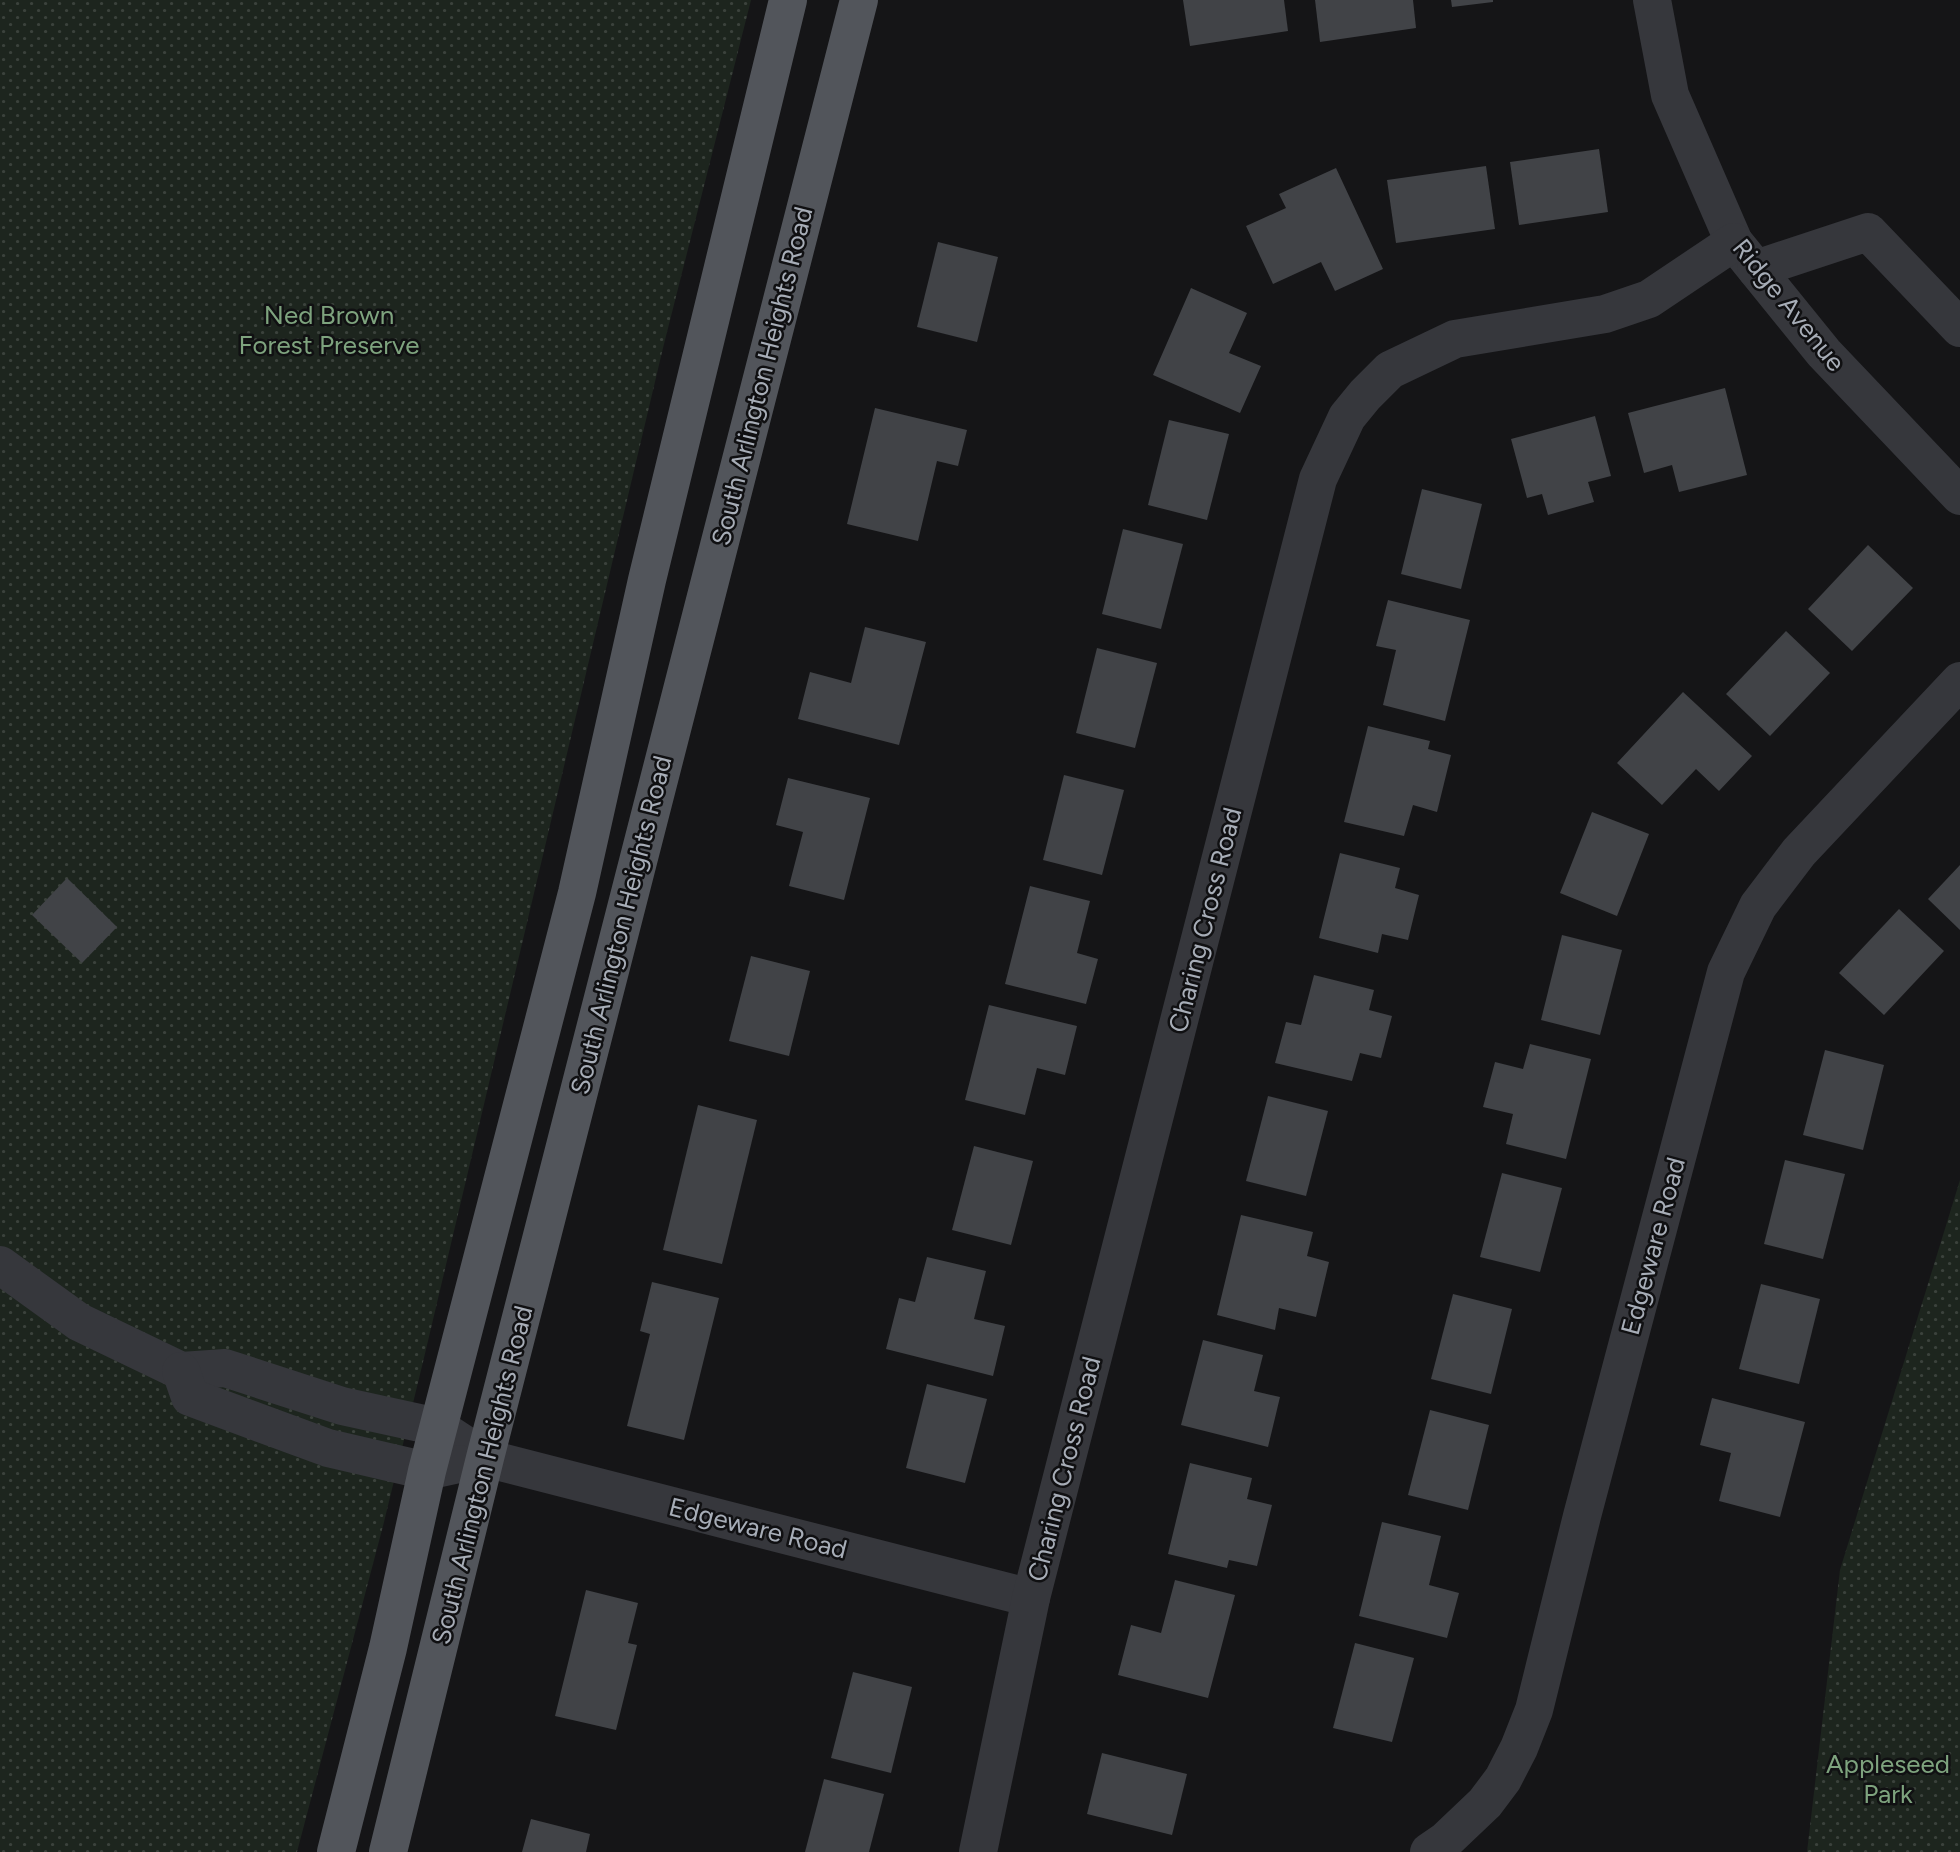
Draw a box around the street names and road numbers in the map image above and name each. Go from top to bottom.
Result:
street label: South Arlington Heights Road [704,203,820,549]
street label: Ridge Avenue [1726,232,1852,378]
street label: South Arlington Heights Road [563,752,679,1098]
street label: Charing Cross Road [1162,804,1248,1036]
street label: Edgeware Road [1614,1154,1692,1338]
street label: South Arlington Heights Road [424,1302,540,1648]
street label: Charing Cross Road [1021,1353,1107,1585]
street label: Edgeware Road [666,1490,850,1566]

